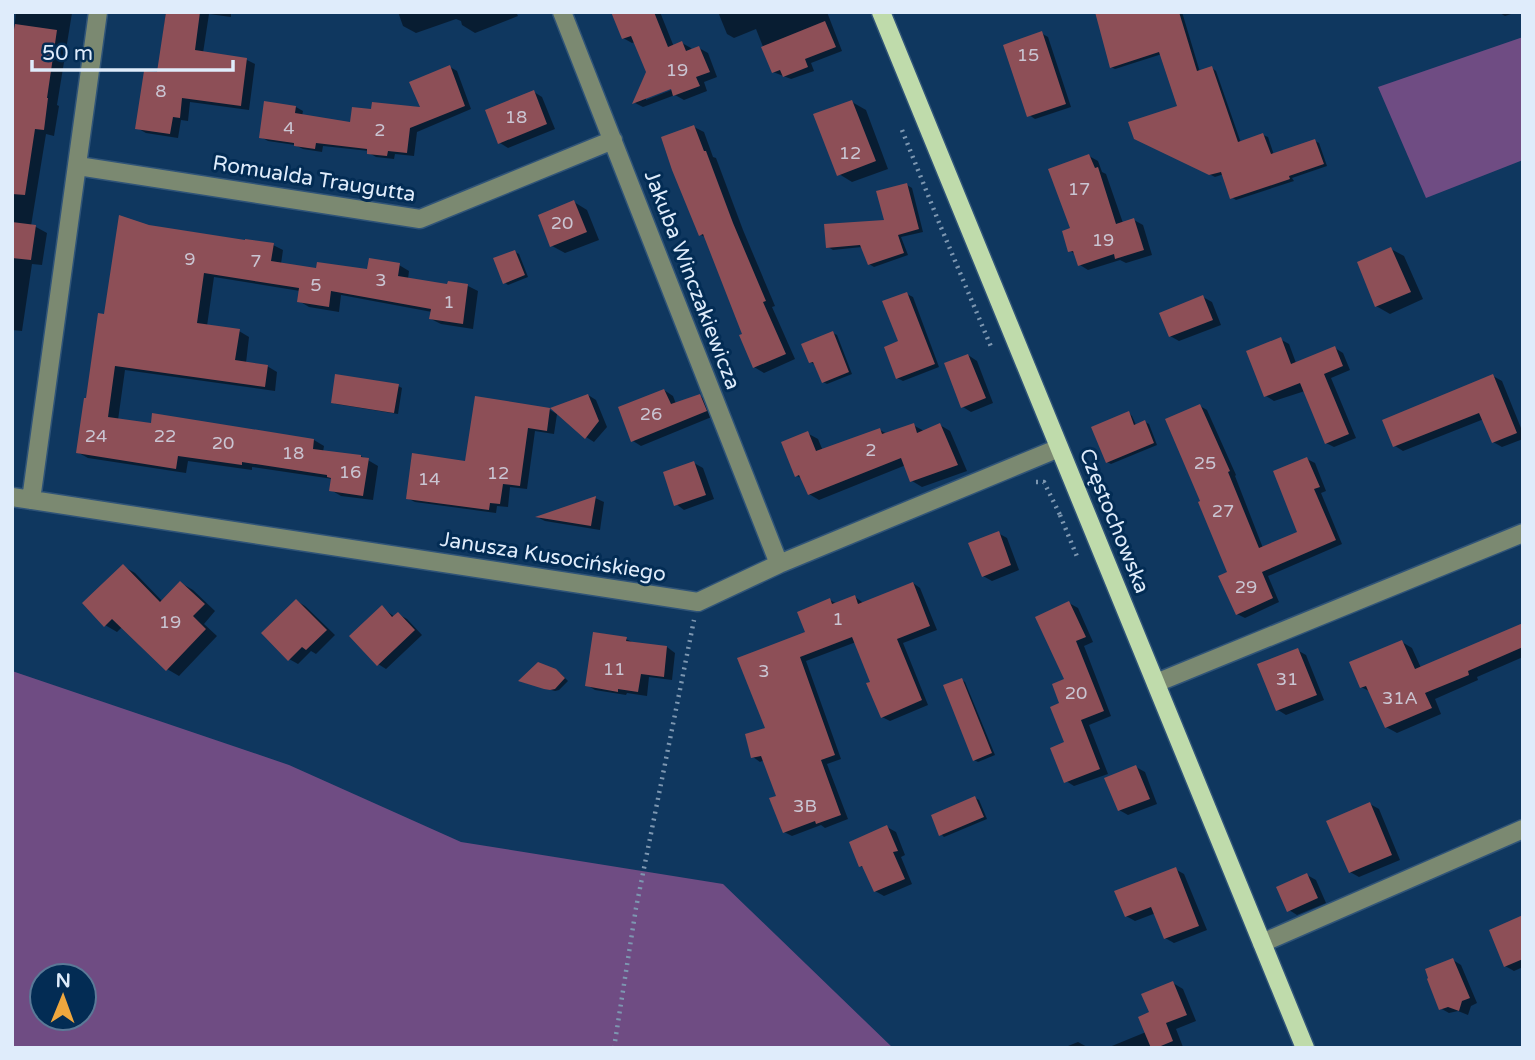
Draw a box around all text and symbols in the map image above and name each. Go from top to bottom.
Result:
scale bar [32,28,233,72]
text: 50 m [42,41,93,66]
house number: 15 [1017,44,1039,66]
house number: 19 [666,59,688,81]
house number: 8 [155,80,167,102]
house number: 18 [505,106,527,128]
house number: 4 [283,117,295,139]
house number: 2 [374,119,386,141]
house number: 12 [839,142,861,164]
street label: Romualda Traugutta [211,151,417,207]
street label: Jakuba Winczakiewicza [639,167,745,393]
house number: 17 [1068,178,1090,200]
house number: 20 [551,212,573,234]
house number: 19 [1092,229,1114,251]
house number: 9 [184,248,196,270]
house number: 7 [250,250,262,272]
house number: 3 [375,269,387,291]
house number: 5 [310,274,322,296]
house number: 1 [443,291,455,313]
house number: 26 [640,403,662,425]
house number: 24 [85,425,107,447]
house number: 22 [154,425,176,447]
house number: 20 [212,432,234,454]
house number: 2 [865,439,877,461]
house number: 18 [282,442,304,464]
street label: Częstochowska [1074,445,1154,597]
house number: 25 [1194,452,1216,474]
house number: 16 [339,461,361,483]
house number: 12 [487,462,509,484]
house number: 14 [418,468,440,490]
house number: 27 [1212,500,1234,522]
street label: Janusza Kusocińskiego [438,527,668,587]
house number: 29 [1235,576,1257,598]
house number: 1 [832,608,844,630]
house number: 19 [159,611,181,633]
house number: 11 [603,658,625,680]
house number: 3 [758,660,770,682]
house number: 31 [1276,668,1298,690]
house number: 20 [1065,682,1087,704]
house number: 31A [1382,687,1418,709]
house number: 3B [793,795,817,817]
north arrow [28,962,98,1032]
text: N [55,970,71,992]

